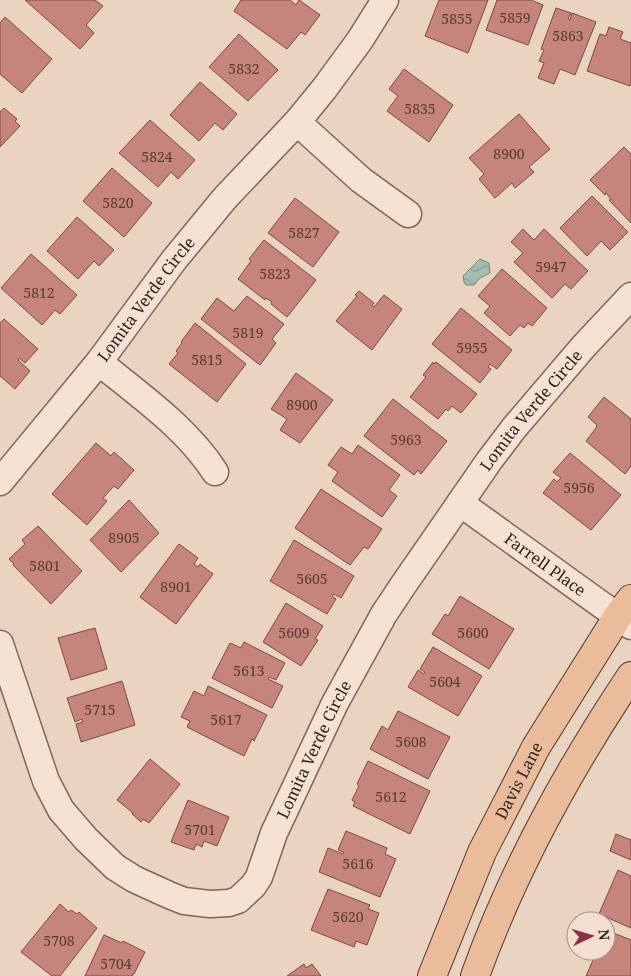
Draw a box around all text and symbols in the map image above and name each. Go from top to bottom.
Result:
house number: 5859 [499,8,531,27]
house number: 5855 [441,9,473,28]
house number: 5863 [552,26,584,45]
house number: 5832 [228,59,260,78]
house number: 5835 [404,99,436,118]
house number: 8900 [493,144,525,163]
house number: 5824 [141,147,173,166]
house number: 5820 [102,193,134,212]
house number: 5827 [288,223,320,242]
street label: Lomita Verde Circle [92,232,200,366]
house number: 5947 [535,257,567,276]
house number: 5823 [259,264,291,283]
house number: 5812 [23,283,55,302]
house number: 5819 [232,323,264,342]
house number: 5955 [456,338,488,357]
street label: Lomita Verde Circle [475,345,587,475]
house number: 5815 [191,350,223,369]
house number: 8900 [286,395,318,414]
house number: 5963 [390,430,422,449]
house number: 5956 [563,478,595,497]
street label: Farrell Place [500,527,591,601]
house number: 8905 [108,528,140,547]
house number: 5801 [29,556,61,575]
house number: 5605 [296,569,328,588]
house number: 8901 [160,577,192,596]
house number: 5609 [278,623,310,642]
house number: 5600 [457,623,489,642]
house number: 5613 [233,661,265,680]
house number: 5604 [429,672,461,691]
street label: Lomita Verde Circle [271,676,356,822]
house number: 5715 [84,700,116,719]
house number: 5617 [210,710,242,729]
house number: 5608 [395,732,427,751]
street label: Davis Lane [490,737,548,823]
house number: 5612 [375,787,407,806]
house number: 5701 [184,820,216,839]
house number: 5616 [342,854,374,873]
house number: 5620 [332,907,364,926]
north arrow [566,911,616,961]
text: N [595,928,614,941]
house number: 5708 [43,931,75,950]
house number: 5704 [100,954,132,973]

